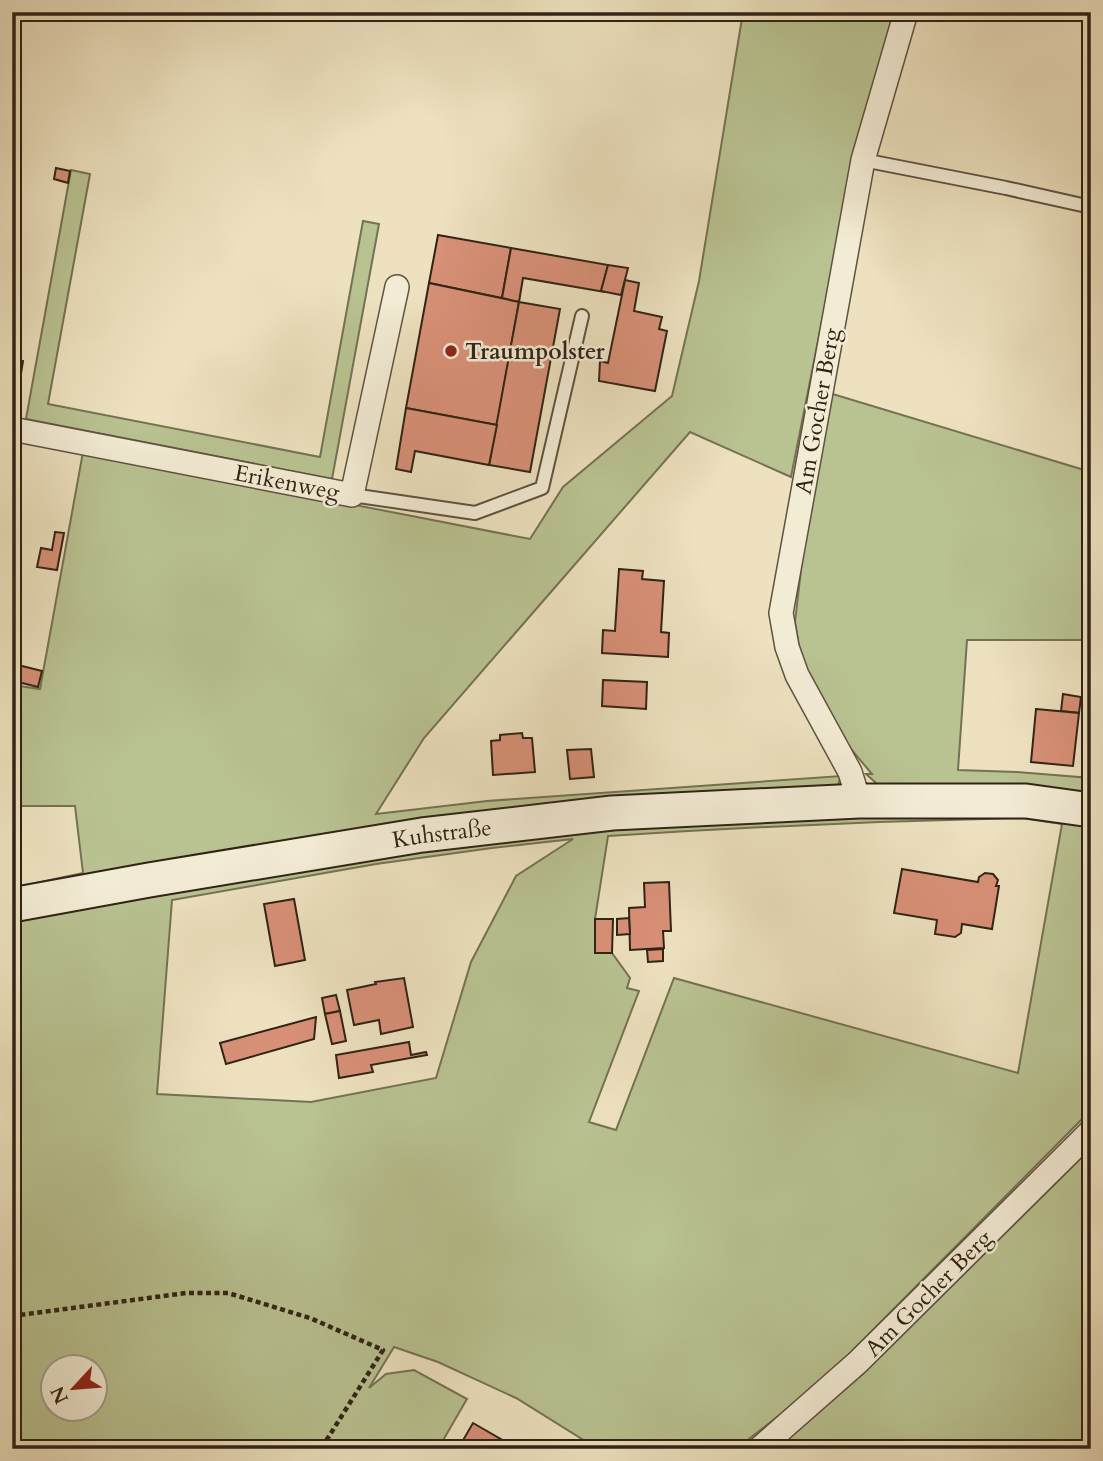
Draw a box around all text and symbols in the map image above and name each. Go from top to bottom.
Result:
street label: Am Gocher Berg [788,326,847,497]
place label: Traumpolster [465,336,606,367]
marker: Traumpolster [443,343,459,359]
street label: Erikenweg [232,457,342,508]
street label: Kuhstraße [390,812,493,856]
street label: Am Gocher Berg [858,1223,999,1364]
north arrow [38,1352,108,1422]
text: N [44,1381,75,1408]

